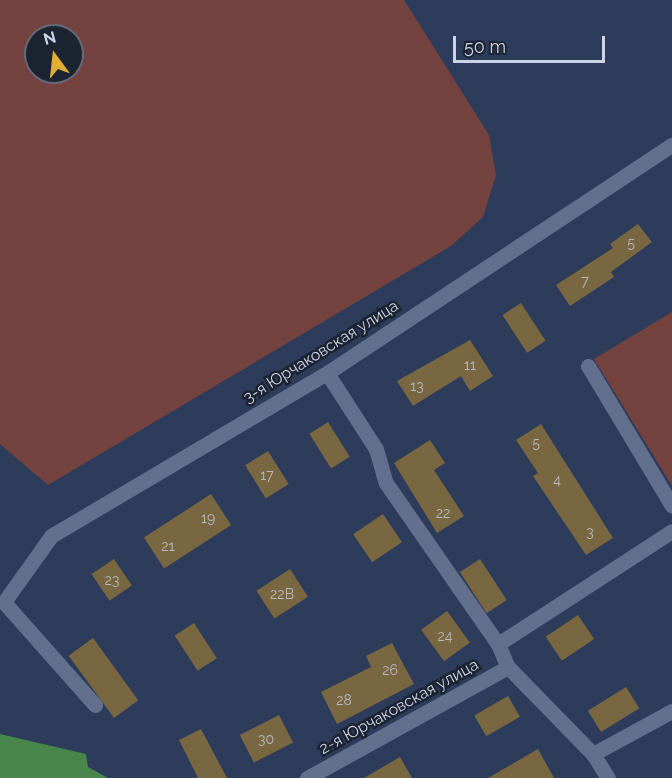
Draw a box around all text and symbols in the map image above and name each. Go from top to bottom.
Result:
north arrow [24,24,84,84]
scale bar [456,24,608,62]
text: N [41,27,58,49]
text: 50 m [464,36,506,57]
house number: 5 [627,235,635,251]
house number: 7 [581,273,589,289]
street label: 3-я Юрчаковская улица [240,296,402,408]
house number: 11 [464,357,476,373]
house number: 13 [410,378,424,394]
house number: 5 [532,435,540,451]
house number: 17 [260,467,274,483]
house number: 4 [553,472,561,488]
house number: 22 [436,505,450,521]
house number: 19 [201,510,215,526]
house number: 3 [586,524,594,540]
house number: 21 [161,538,175,554]
house number: 23 [105,572,119,588]
house number: 22В [270,586,294,602]
house number: 24 [438,628,452,644]
street label: 2-я Юрчаковская улица [316,655,482,759]
house number: 26 [382,662,398,678]
house number: 28 [336,692,352,708]
house number: 30 [258,731,274,747]

